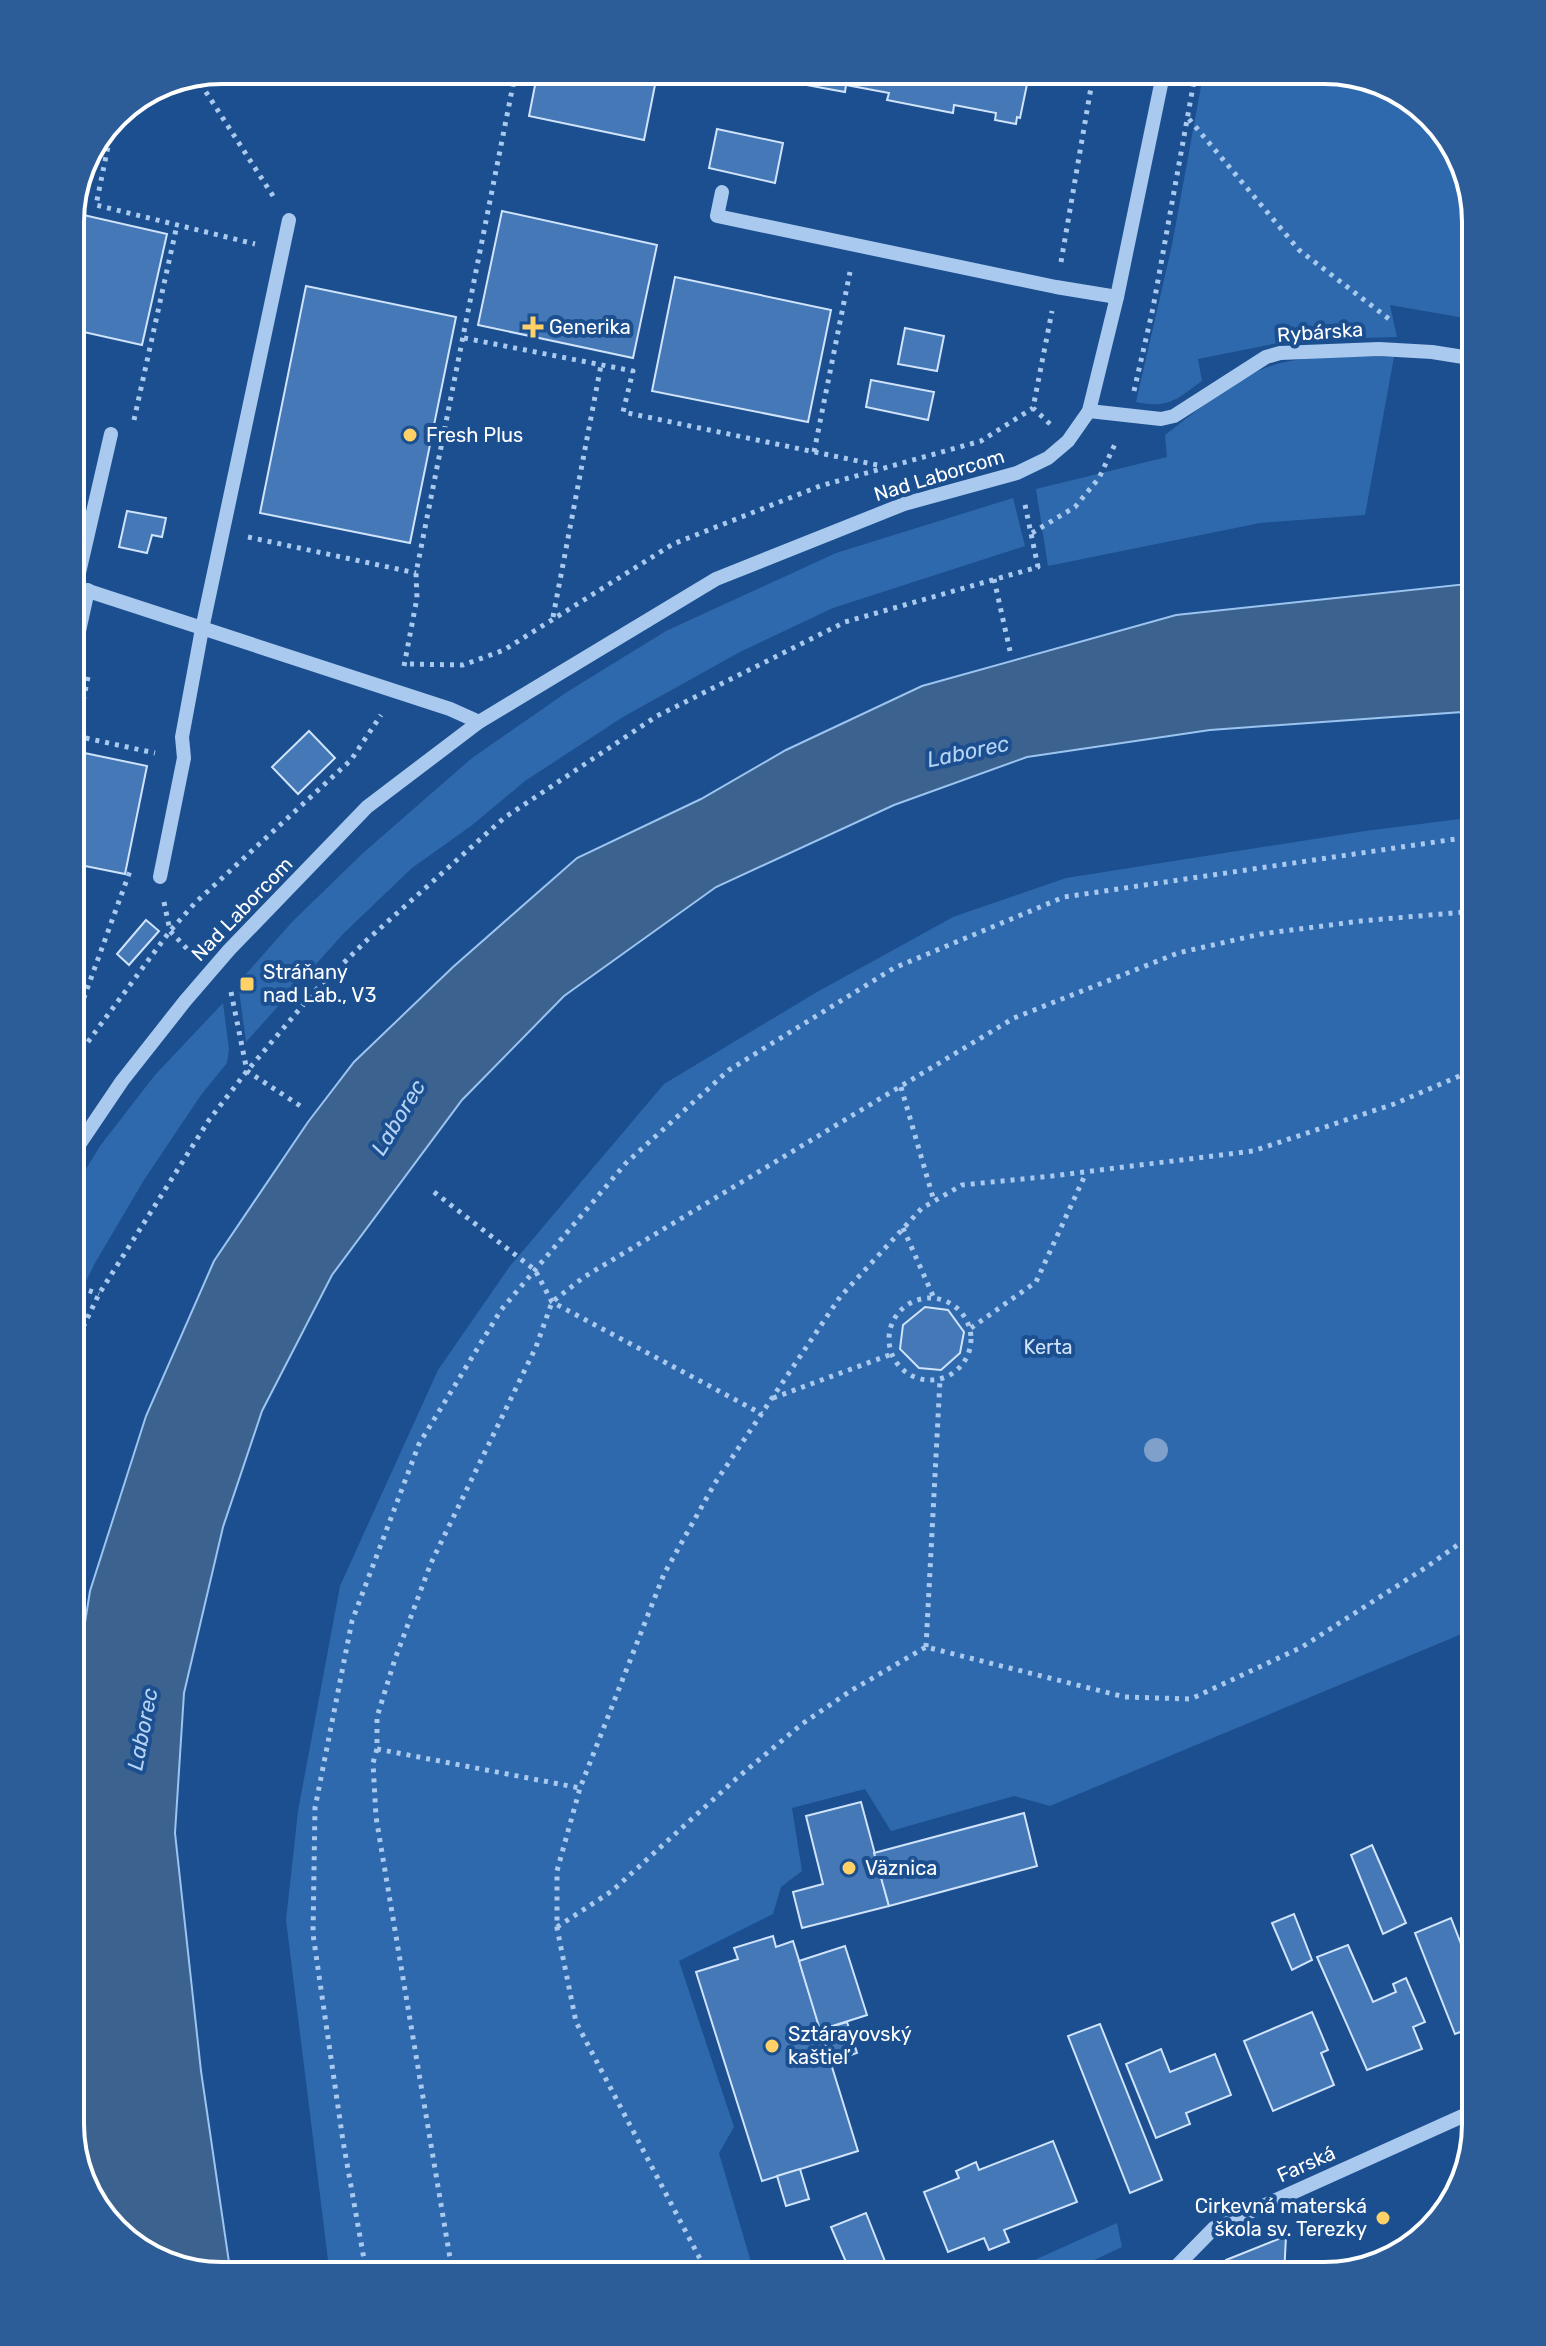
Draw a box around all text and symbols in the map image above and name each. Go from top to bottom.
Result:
place label: Generika [549,315,631,339]
street label: Rybárska [1276,317,1364,347]
marker: Generika [524,318,542,336]
place label: Fresh Plus [426,423,523,447]
marker: Fresh Plus [401,426,419,444]
street label: Nad Laborcom [871,444,1007,506]
water label: Laborec [924,730,1012,773]
street label: Nad Laborcom [186,852,298,966]
place label: Stráňany nad Lab., V3 [263,960,376,1007]
marker: Stráňany nad Lab., V3 [238,975,256,993]
water label: Laborec [365,1075,431,1160]
park label: Kerta [1023,1335,1073,1359]
water label: Laborec [121,1686,164,1773]
place label: Väznica [865,1856,937,1880]
marker: Väznica [840,1859,858,1877]
place label: Sztárayovský kaštieľ [788,2022,912,2069]
marker: Sztárayovský kaštieľ [763,2037,781,2055]
street label: Farská [1273,2141,1339,2187]
place label: Cirkevná materská škola sv. Terezky [1195,2194,1367,2241]
marker: Cirkevná materská škola sv. Terezky [1374,2209,1392,2227]

